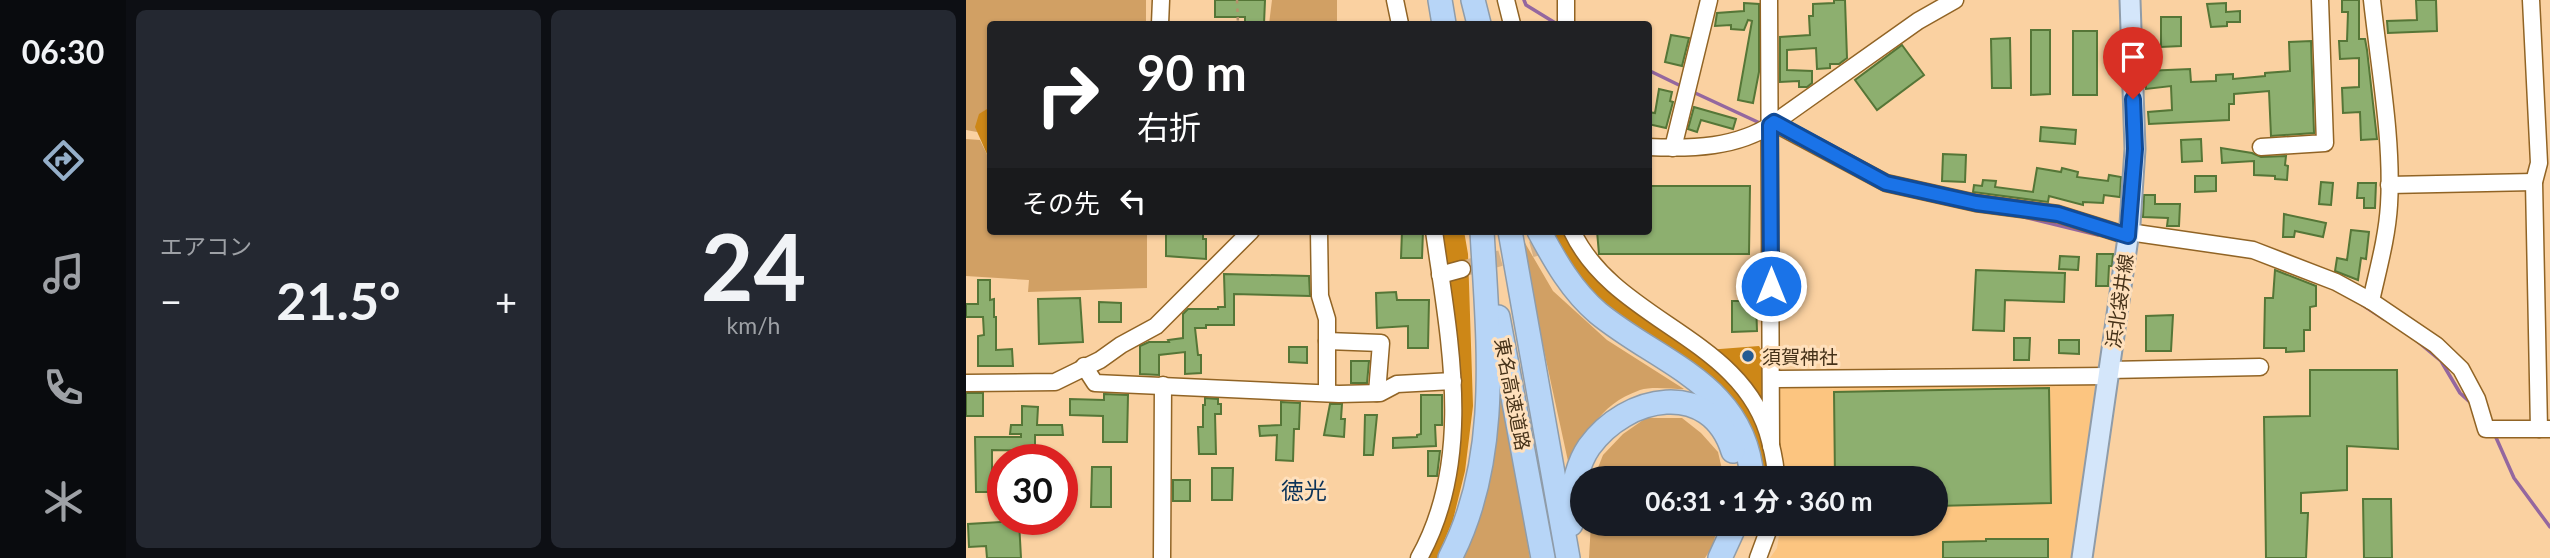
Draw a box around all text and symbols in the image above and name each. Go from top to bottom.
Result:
pin [2103,27,2163,99]
text: 06:30 [22,32,104,71]
icon: arrive [2114,38,2152,76]
text: 90 m [1137,43,1247,101]
icon: right [1022,49,1113,140]
text: 右折 [1137,107,1201,146]
icon: directions [39,136,88,185]
icon: left [1114,182,1152,220]
text: その先 [1022,187,1100,219]
text: 24 [701,211,806,320]
text: エアコン [160,232,252,260]
icon: music [39,249,88,298]
position arrow [1734,249,1808,323]
street label: 浜北袋井線 [2101,252,2137,350]
text: 21.5° [276,269,401,331]
text: − [160,278,182,324]
text: + [495,278,517,324]
text: km/h [727,311,780,339]
street label: 東名高速道路 [1491,336,1535,452]
place label: 須賀神社 [1762,345,1838,368]
marker: 須賀神社 [1740,348,1756,364]
icon: phone [39,363,88,412]
speed limit sign: 30 [987,444,1078,535]
district label: 徳光 [1281,476,1327,504]
icon: climate [39,477,88,526]
text: 06:31 · 1 分 · 360 m [1645,485,1873,517]

